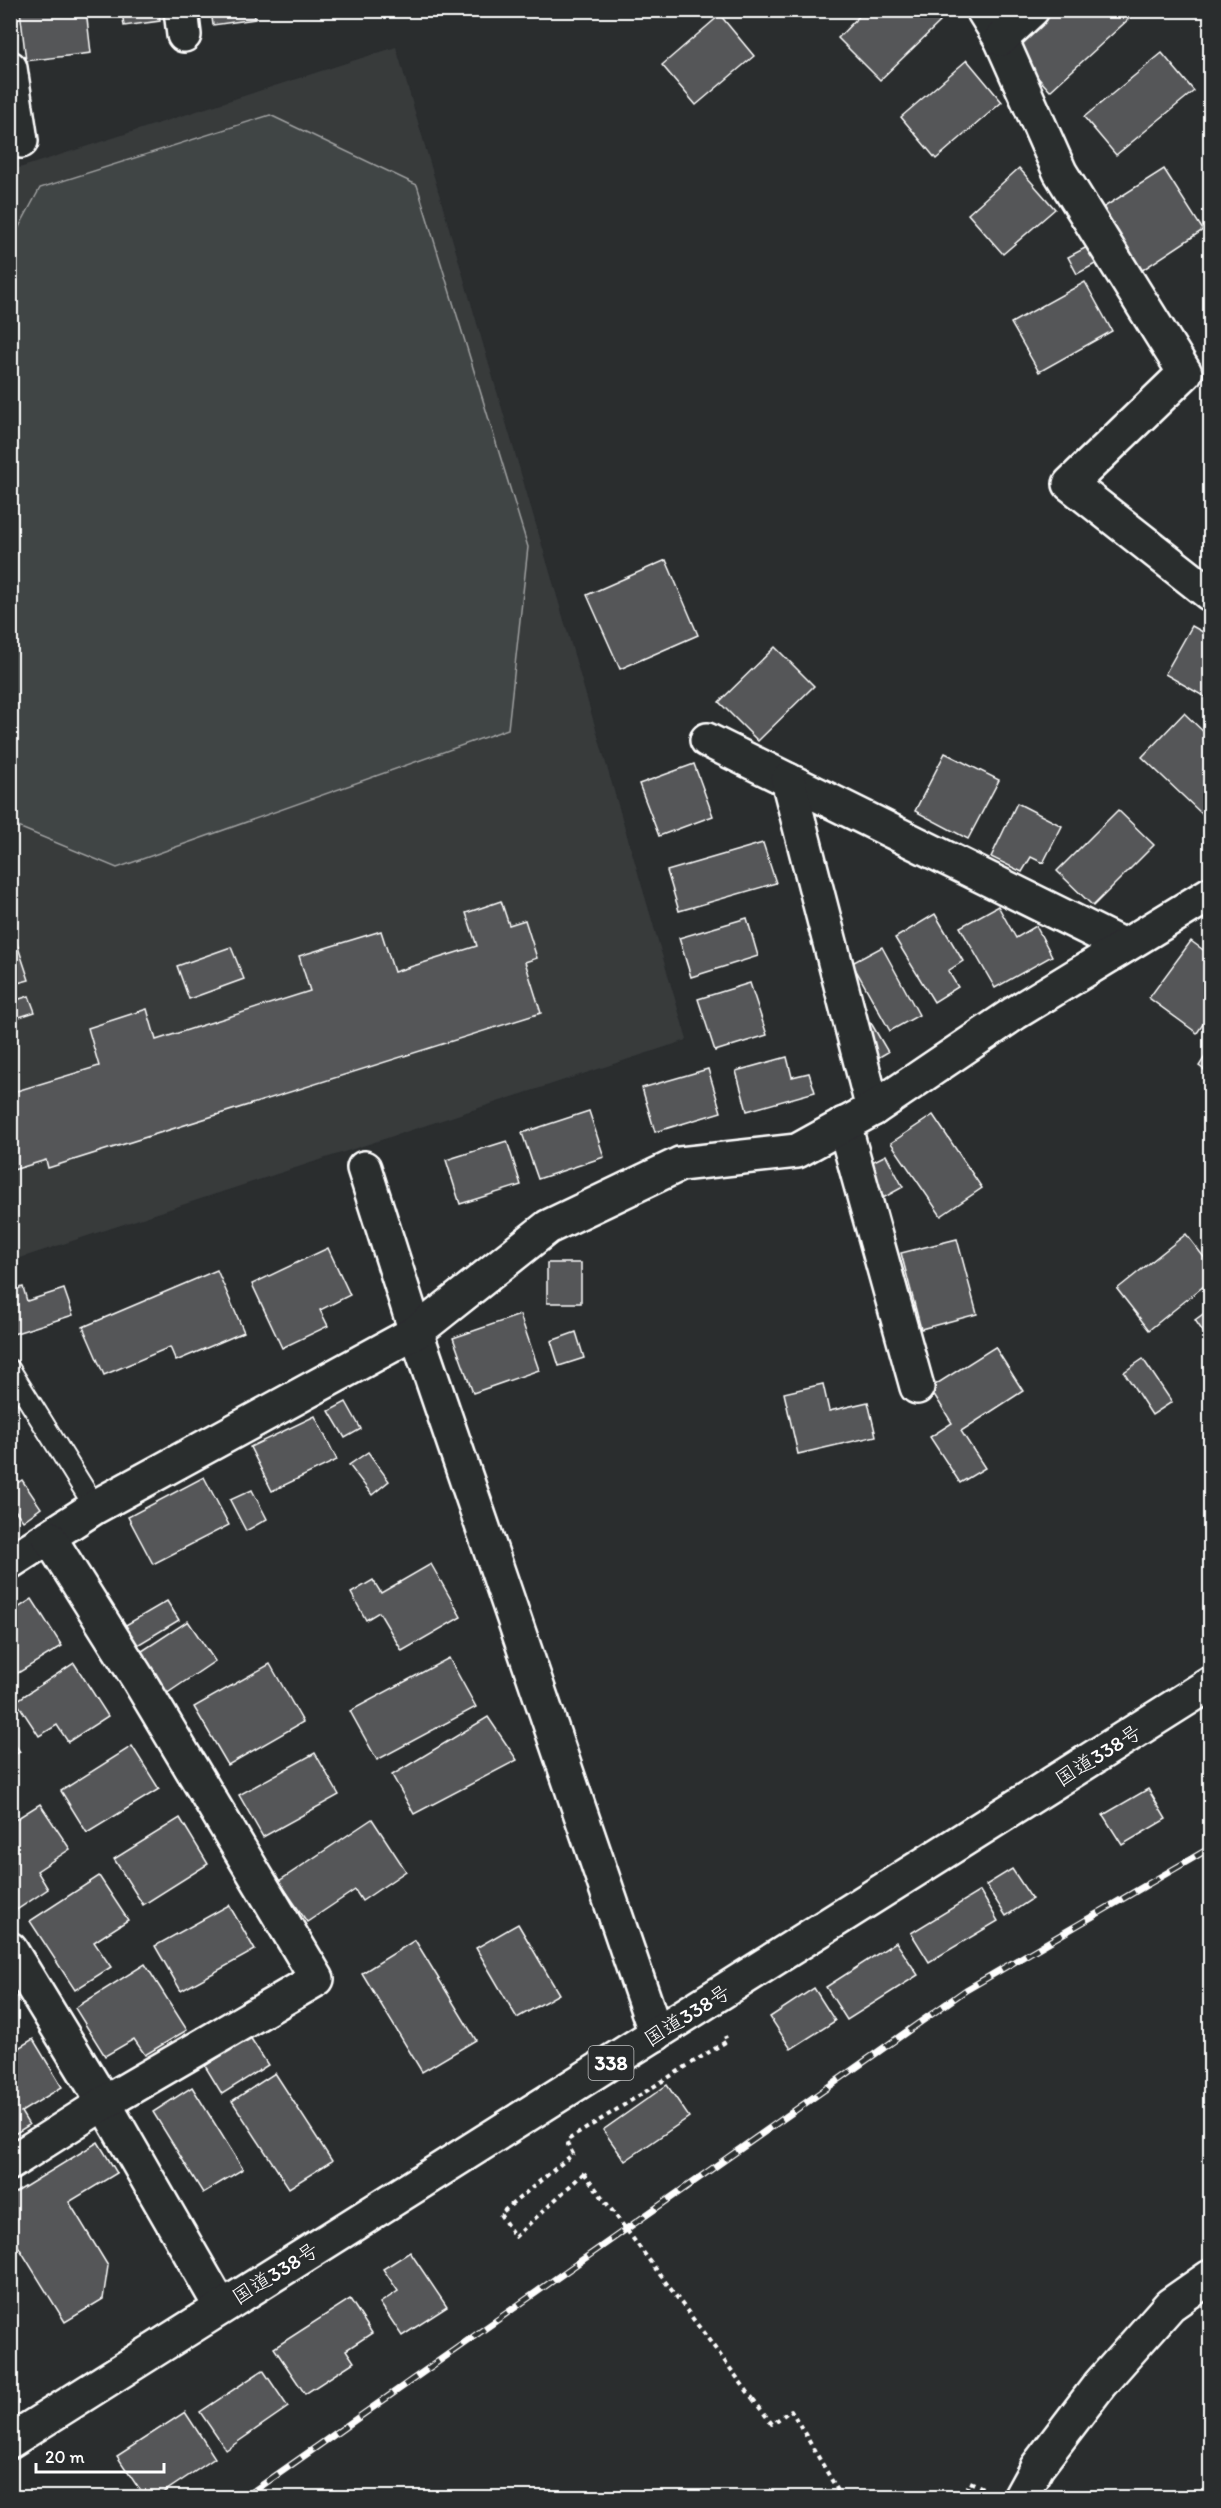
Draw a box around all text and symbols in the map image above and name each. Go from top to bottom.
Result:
street label: 国道338号 [1050,1719,1146,1791]
street label: 国道338号 [639,1979,735,2051]
road number: 338 [588,2046,634,2080]
street label: 国道338号 [227,2237,323,2309]
scale bar [36,2436,164,2474]
text: 20 m [45,2446,85,2468]

